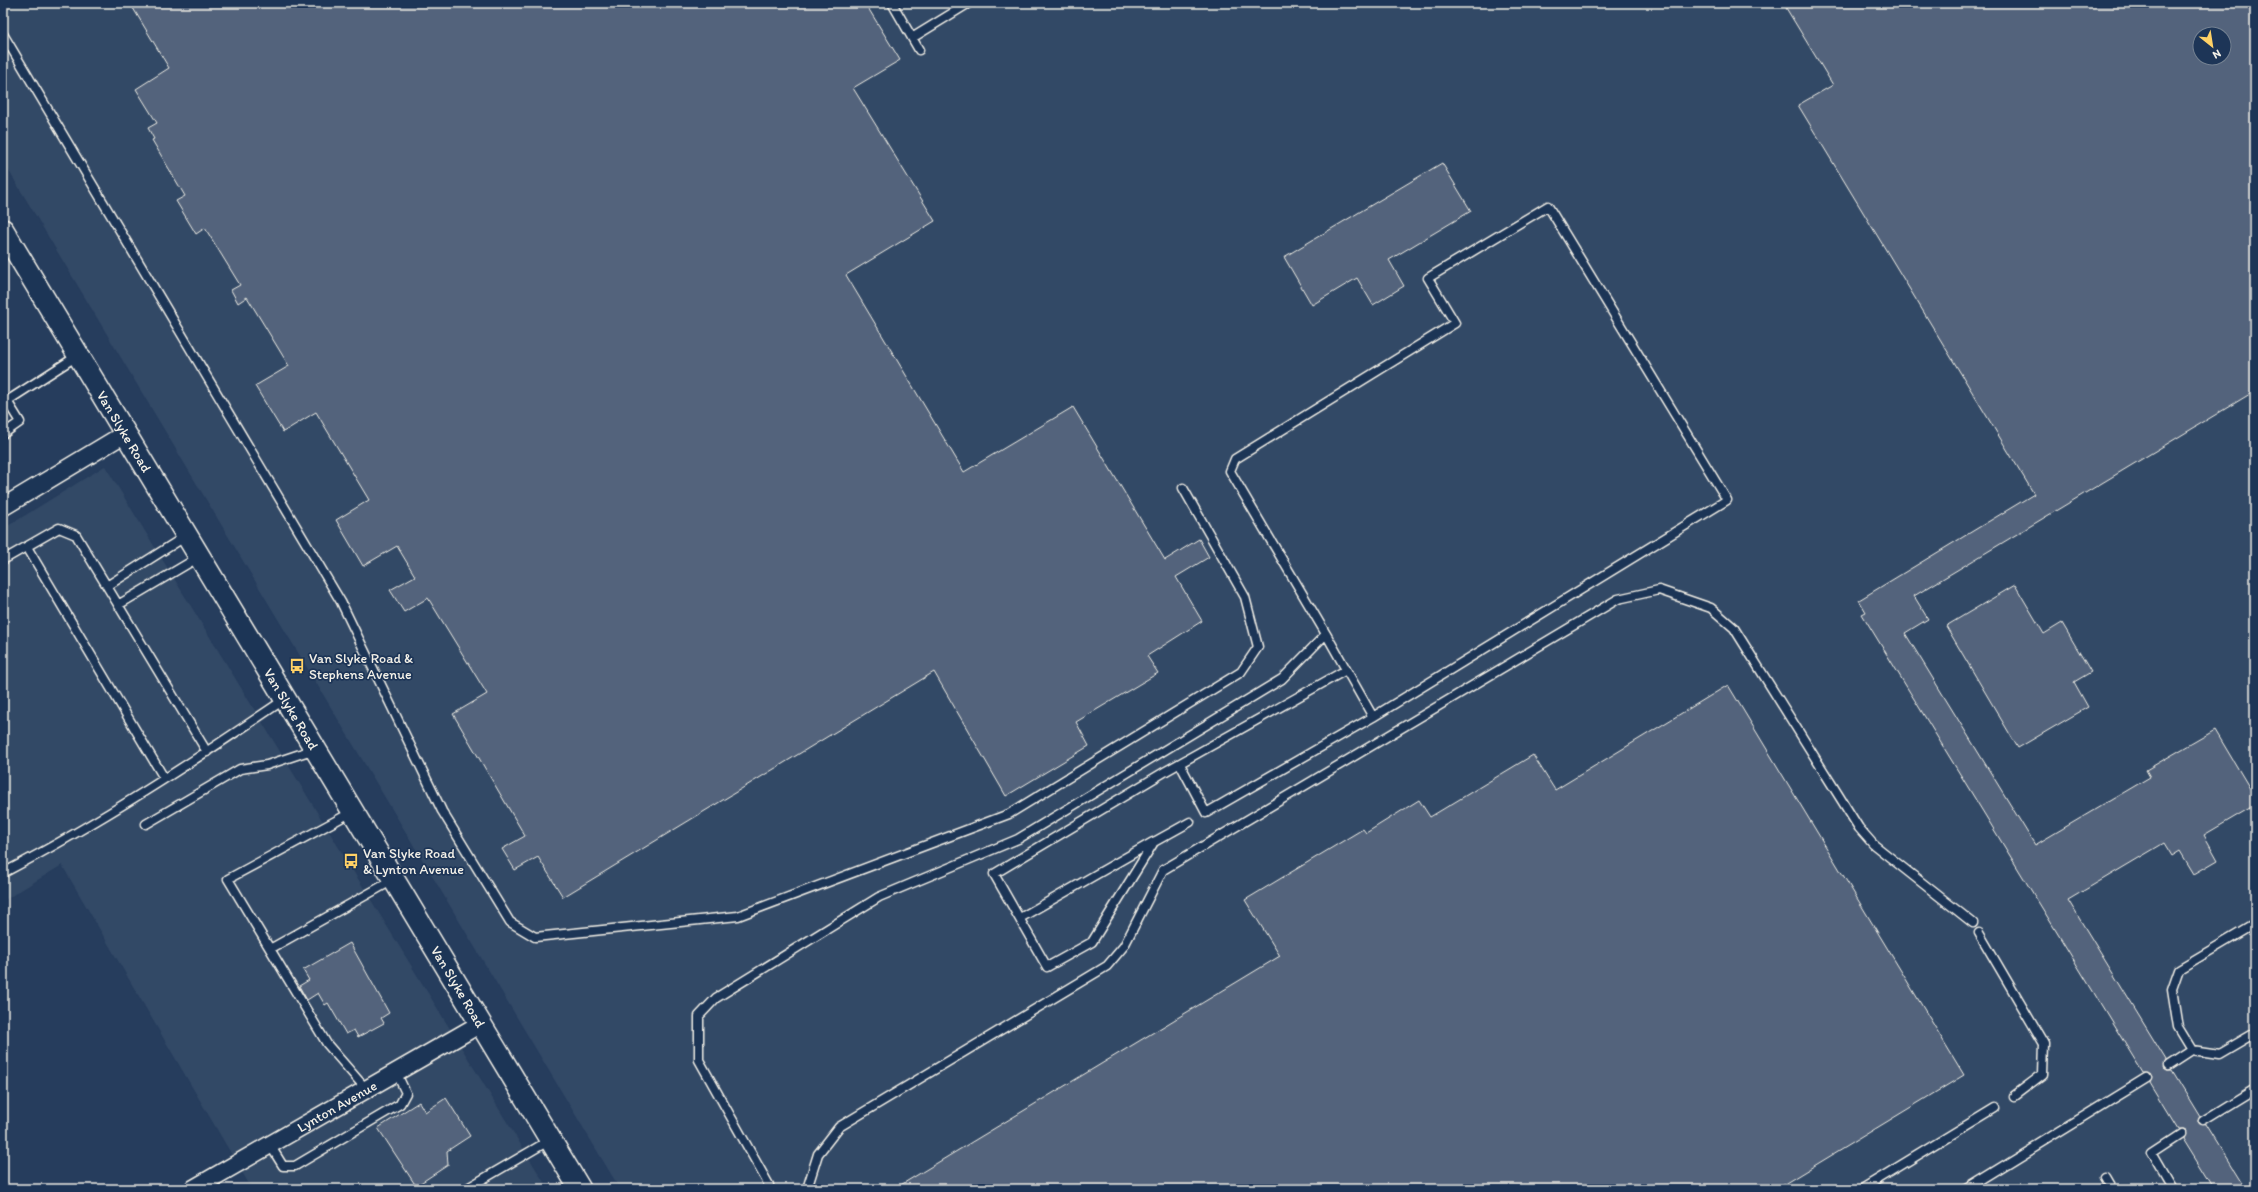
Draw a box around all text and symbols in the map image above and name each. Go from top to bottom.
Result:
north arrow [2192,26,2232,66]
text: N [2210,47,2223,62]
street label: Van Slyke Road [93,388,155,476]
place label: Van Slyke Road & Stephens Avenue [309,650,413,683]
bus stop icon: Van Slyke Road & Stephens Avenue [288,657,306,675]
street label: Van Slyke Road [260,665,322,753]
place label: Van Slyke Road & Lynton Avenue [363,845,464,878]
bus stop icon: Van Slyke Road & Lynton Avenue [342,852,360,870]
street label: Van Slyke Road [427,943,489,1031]
street label: Lynton Avenue [294,1077,380,1136]

